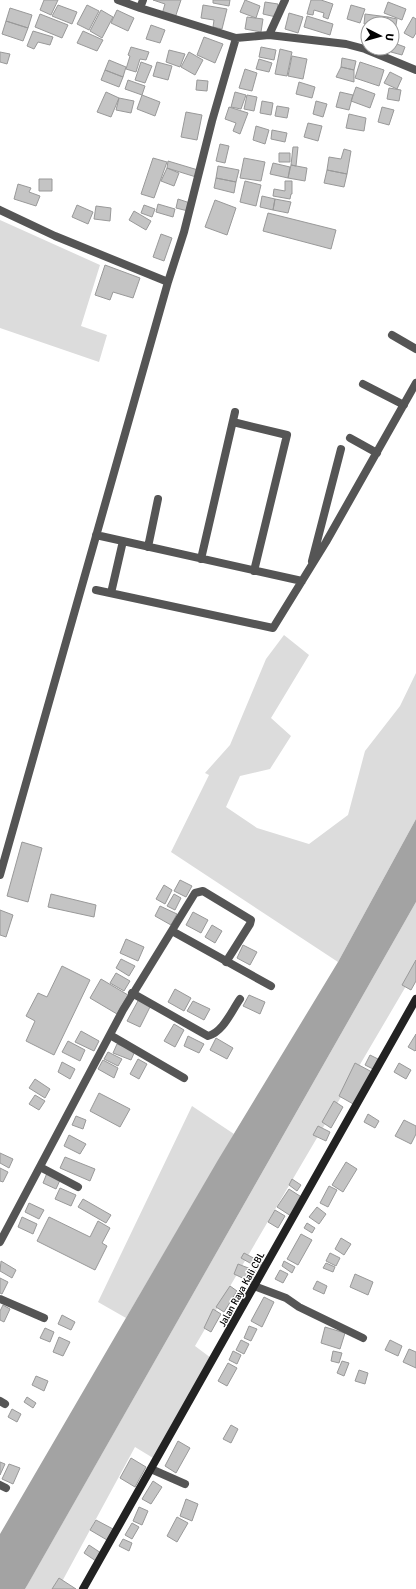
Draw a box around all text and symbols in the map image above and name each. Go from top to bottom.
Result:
north arrow [360,16,400,56]
text: U [383,33,396,41]
street label: Jalan Raya Kali CBL [216,1250,267,1329]

